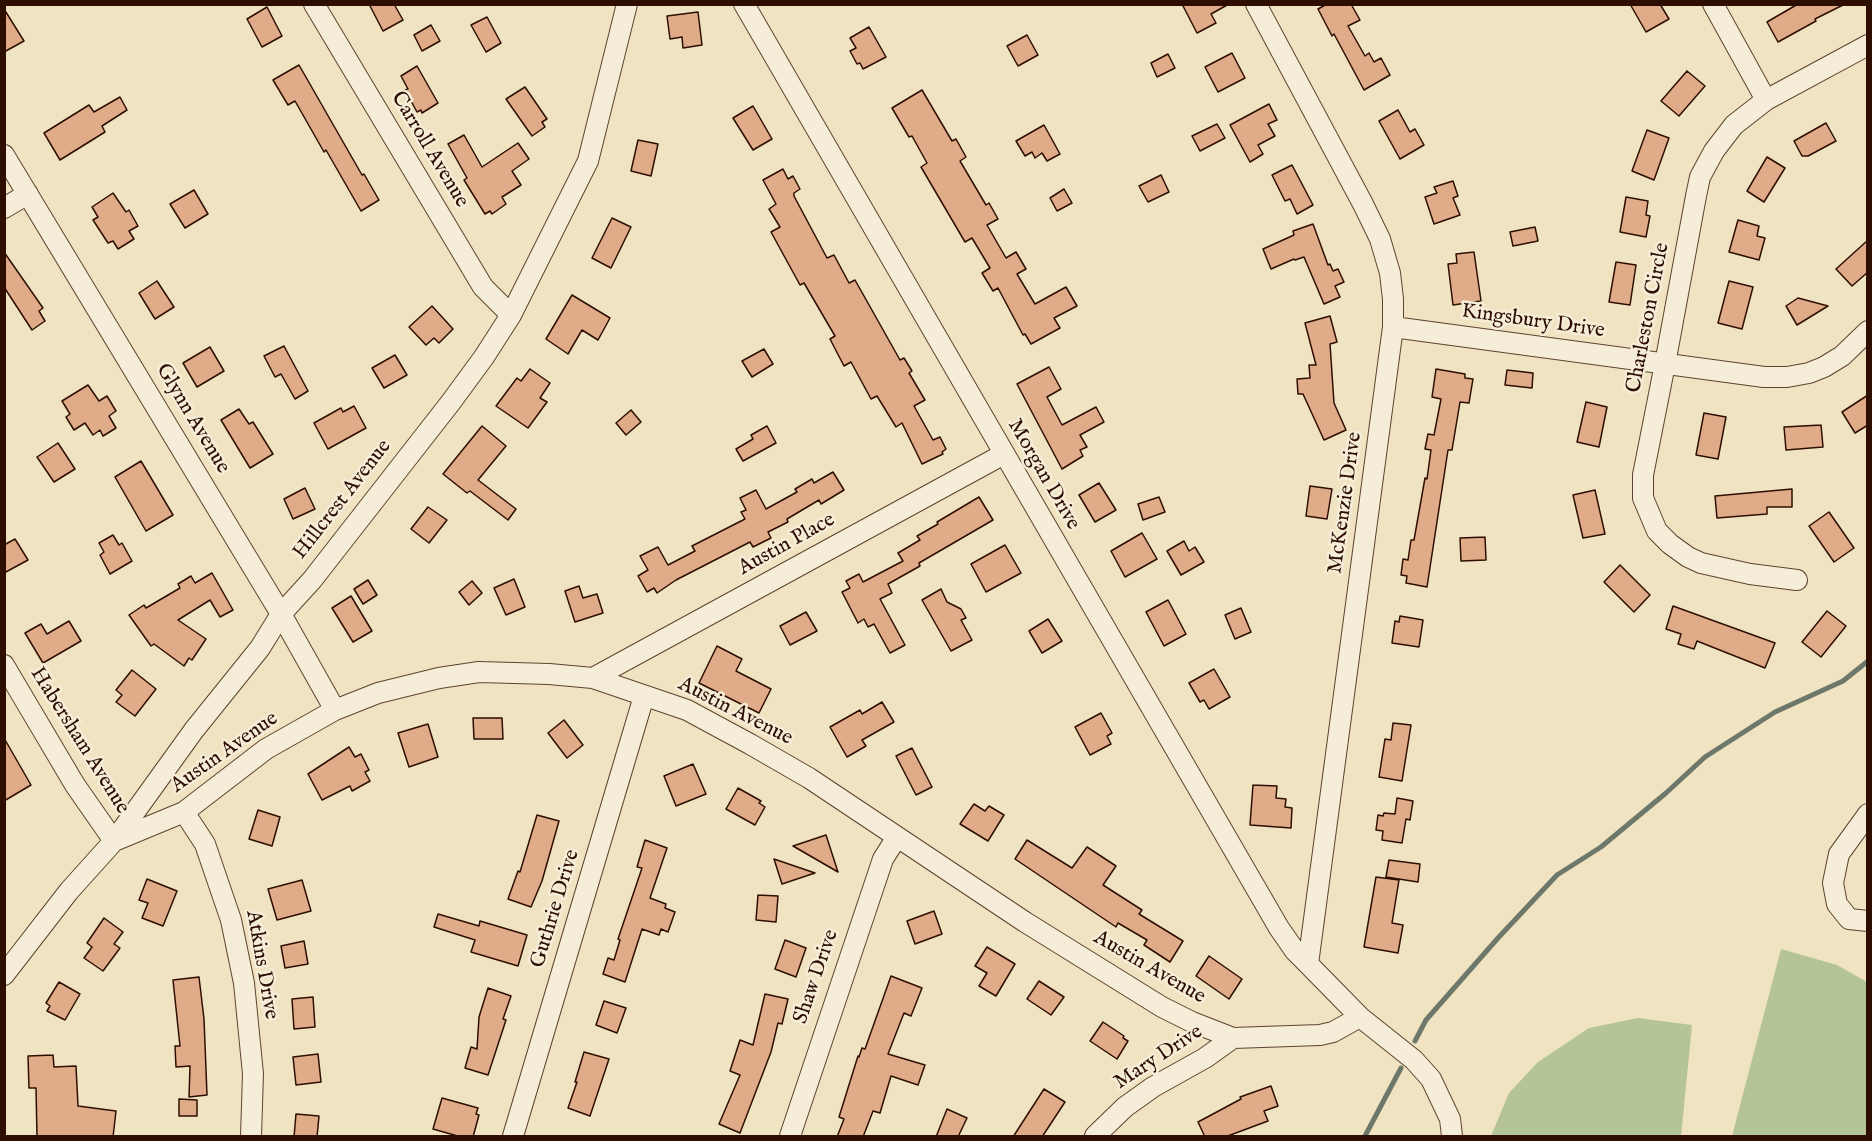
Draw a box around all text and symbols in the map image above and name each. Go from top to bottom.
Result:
street label: Carroll Avenue [384,87,474,213]
street label: Charleston Circle [1622,241,1676,395]
street label: Kingsbury Drive [1460,299,1606,345]
street label: Glynn Avenue [149,360,235,478]
street label: Morgan Drive [1001,415,1085,535]
street label: McKenzie Drive [1324,431,1368,575]
street label: Hillcrest Avenue [288,435,398,565]
street label: Austin Place [734,508,840,582]
street label: Habersham Avenue [24,663,134,819]
street label: Austin Avenue [673,672,797,752]
street label: Austin Avenue [166,707,284,799]
street label: Guthrie Drive [526,847,586,971]
street label: Atkins Drive [239,908,283,1022]
street label: Austin Avenue [1088,926,1210,1010]
street label: Shaw Drive [789,927,845,1027]
street label: Mary Drive [1110,1020,1208,1096]

